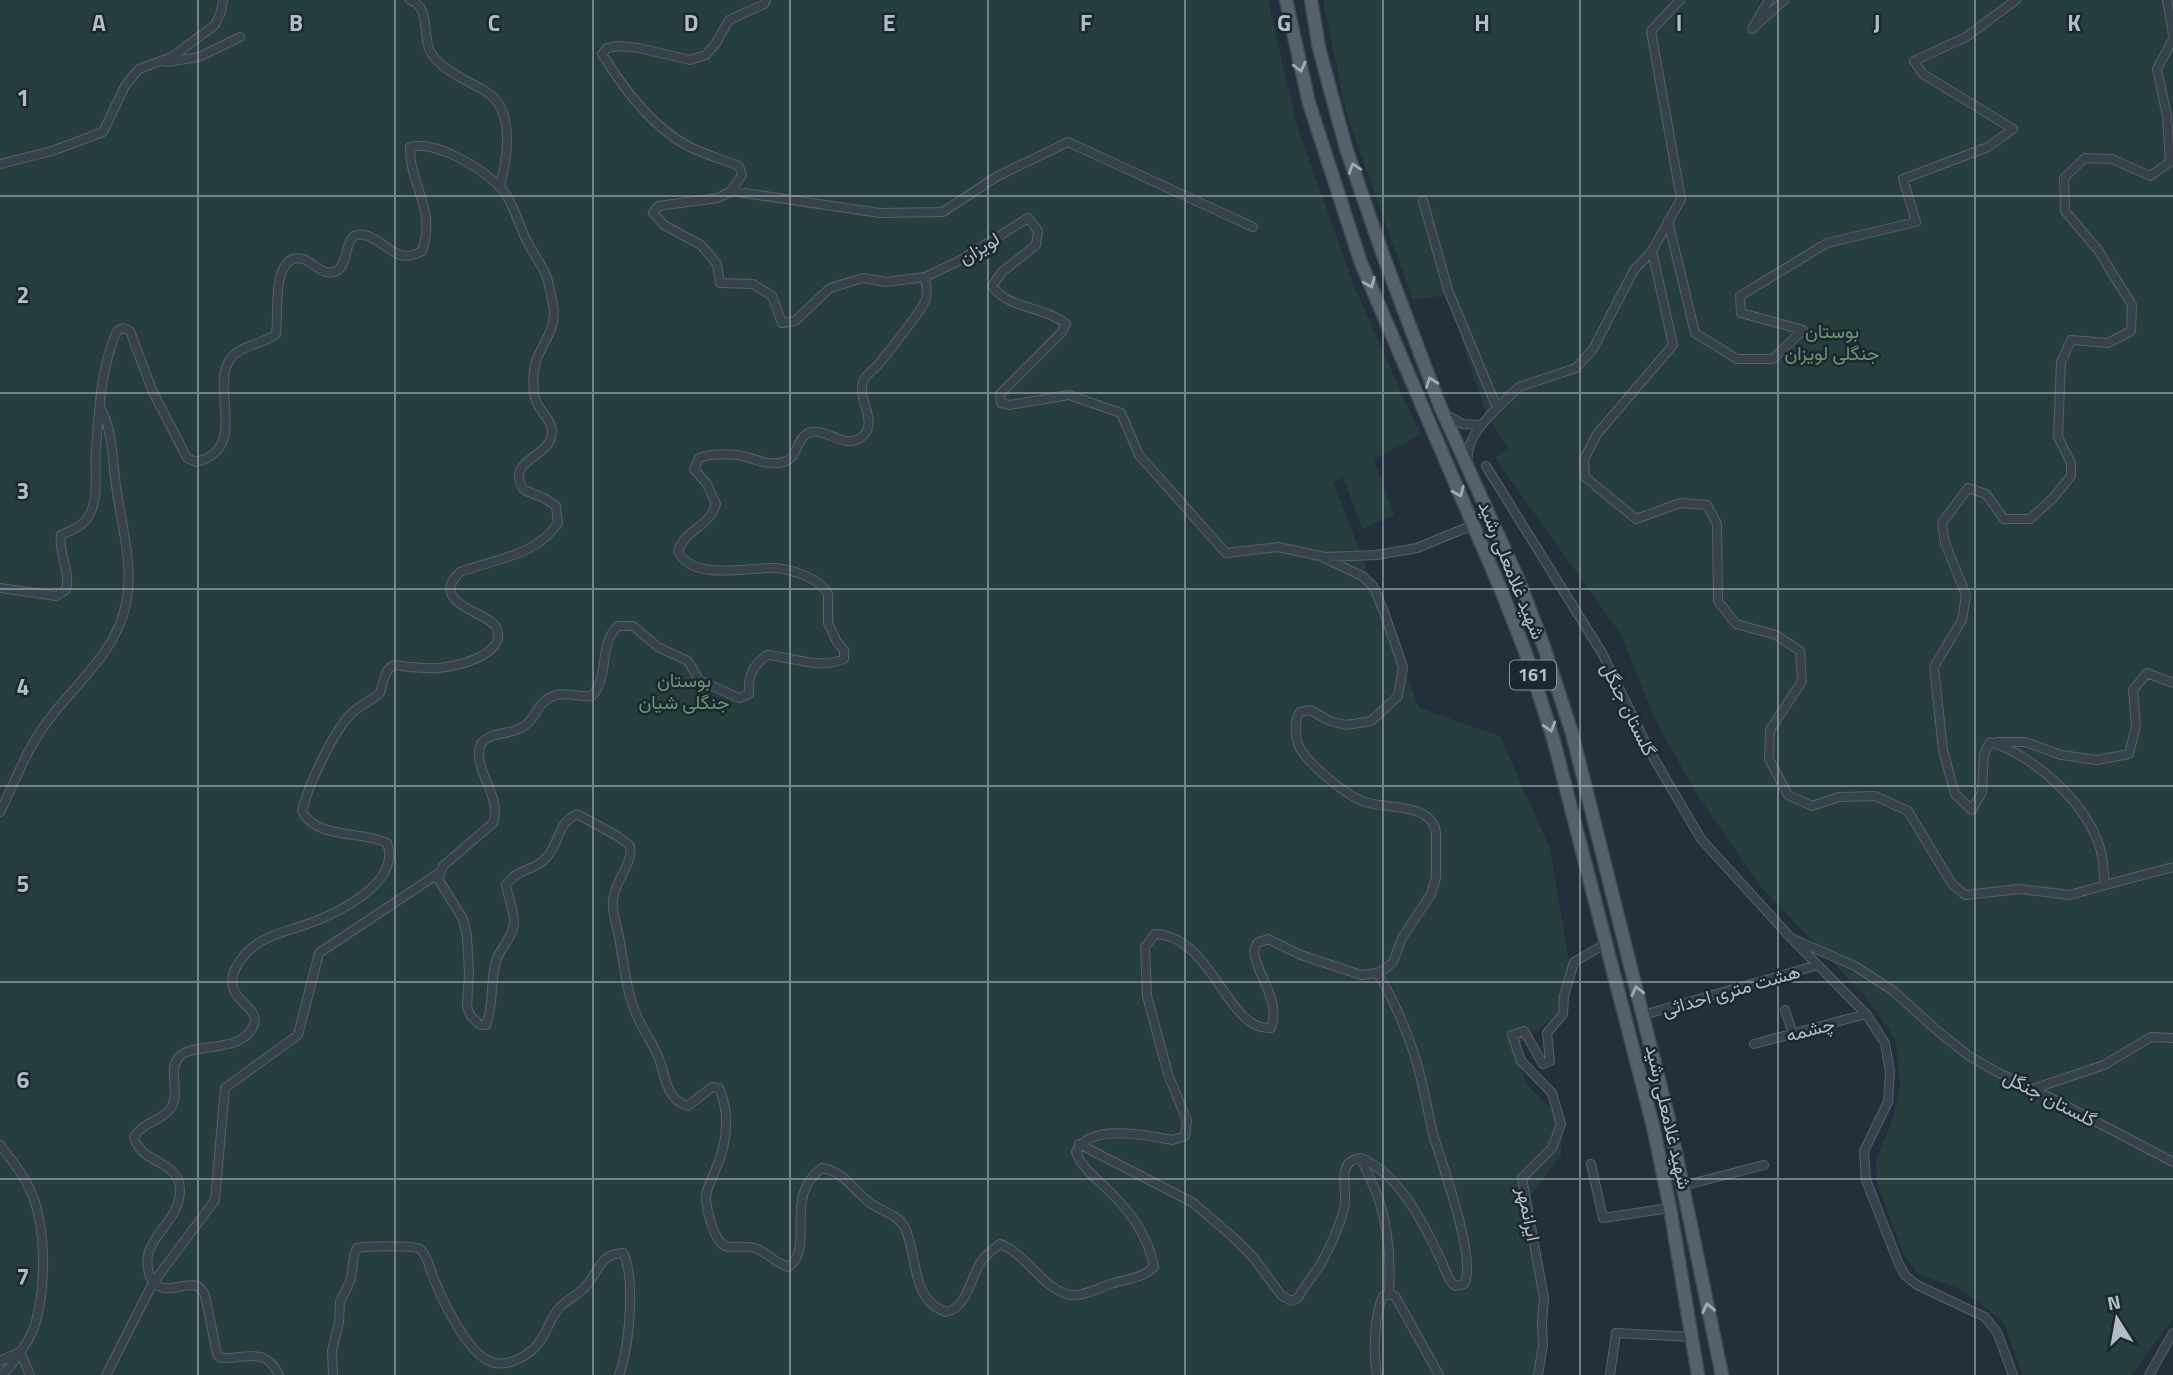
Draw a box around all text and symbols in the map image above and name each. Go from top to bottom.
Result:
text: A [92,5,106,40]
text: B [289,5,303,40]
text: C [488,5,500,40]
text: D [684,5,698,40]
text: E [883,5,895,40]
text: F [1080,5,1092,40]
text: G [1277,5,1291,40]
text: H [1474,5,1490,40]
text: I [1676,5,1682,40]
text: J [1874,5,1880,40]
text: K [2067,5,2081,40]
one-way arrow [1292,61,1306,73]
text: 1 [17,80,29,115]
one-way arrow [1348,163,1362,175]
street label: لویزان [952,224,1005,271]
one-way arrow [1362,276,1376,288]
text: 2 [17,277,29,312]
park label: بوستان جنگلی لویزان [1784,316,1880,367]
one-way arrow [1425,377,1439,389]
text: 3 [17,473,29,508]
one-way arrow [1451,485,1465,498]
street label: شهید غلامعلی رشید [1471,496,1554,644]
street label: گلستان جنگل [1594,657,1665,761]
road number: 161 [1510,660,1556,690]
park label: بوستان جنگلی شیان [638,665,730,716]
text: 4 [17,669,29,704]
one-way arrow [1542,720,1556,733]
text: 5 [17,866,29,901]
street label: هشت متری احداثی [1658,956,1803,1023]
one-way arrow [1631,985,1645,997]
street label: چشمه [1782,1008,1838,1049]
street label: شهید غلامعلی رشید [1639,1042,1700,1192]
text: 6 [17,1062,30,1097]
street label: گلستان جنگل [1998,1062,2102,1133]
street label: ایرانمهر [1510,1183,1549,1243]
text: 7 [17,1259,29,1294]
north arrow [2082,1284,2152,1354]
text: N [2104,1286,2123,1317]
one-way arrow [1701,1302,1716,1314]

